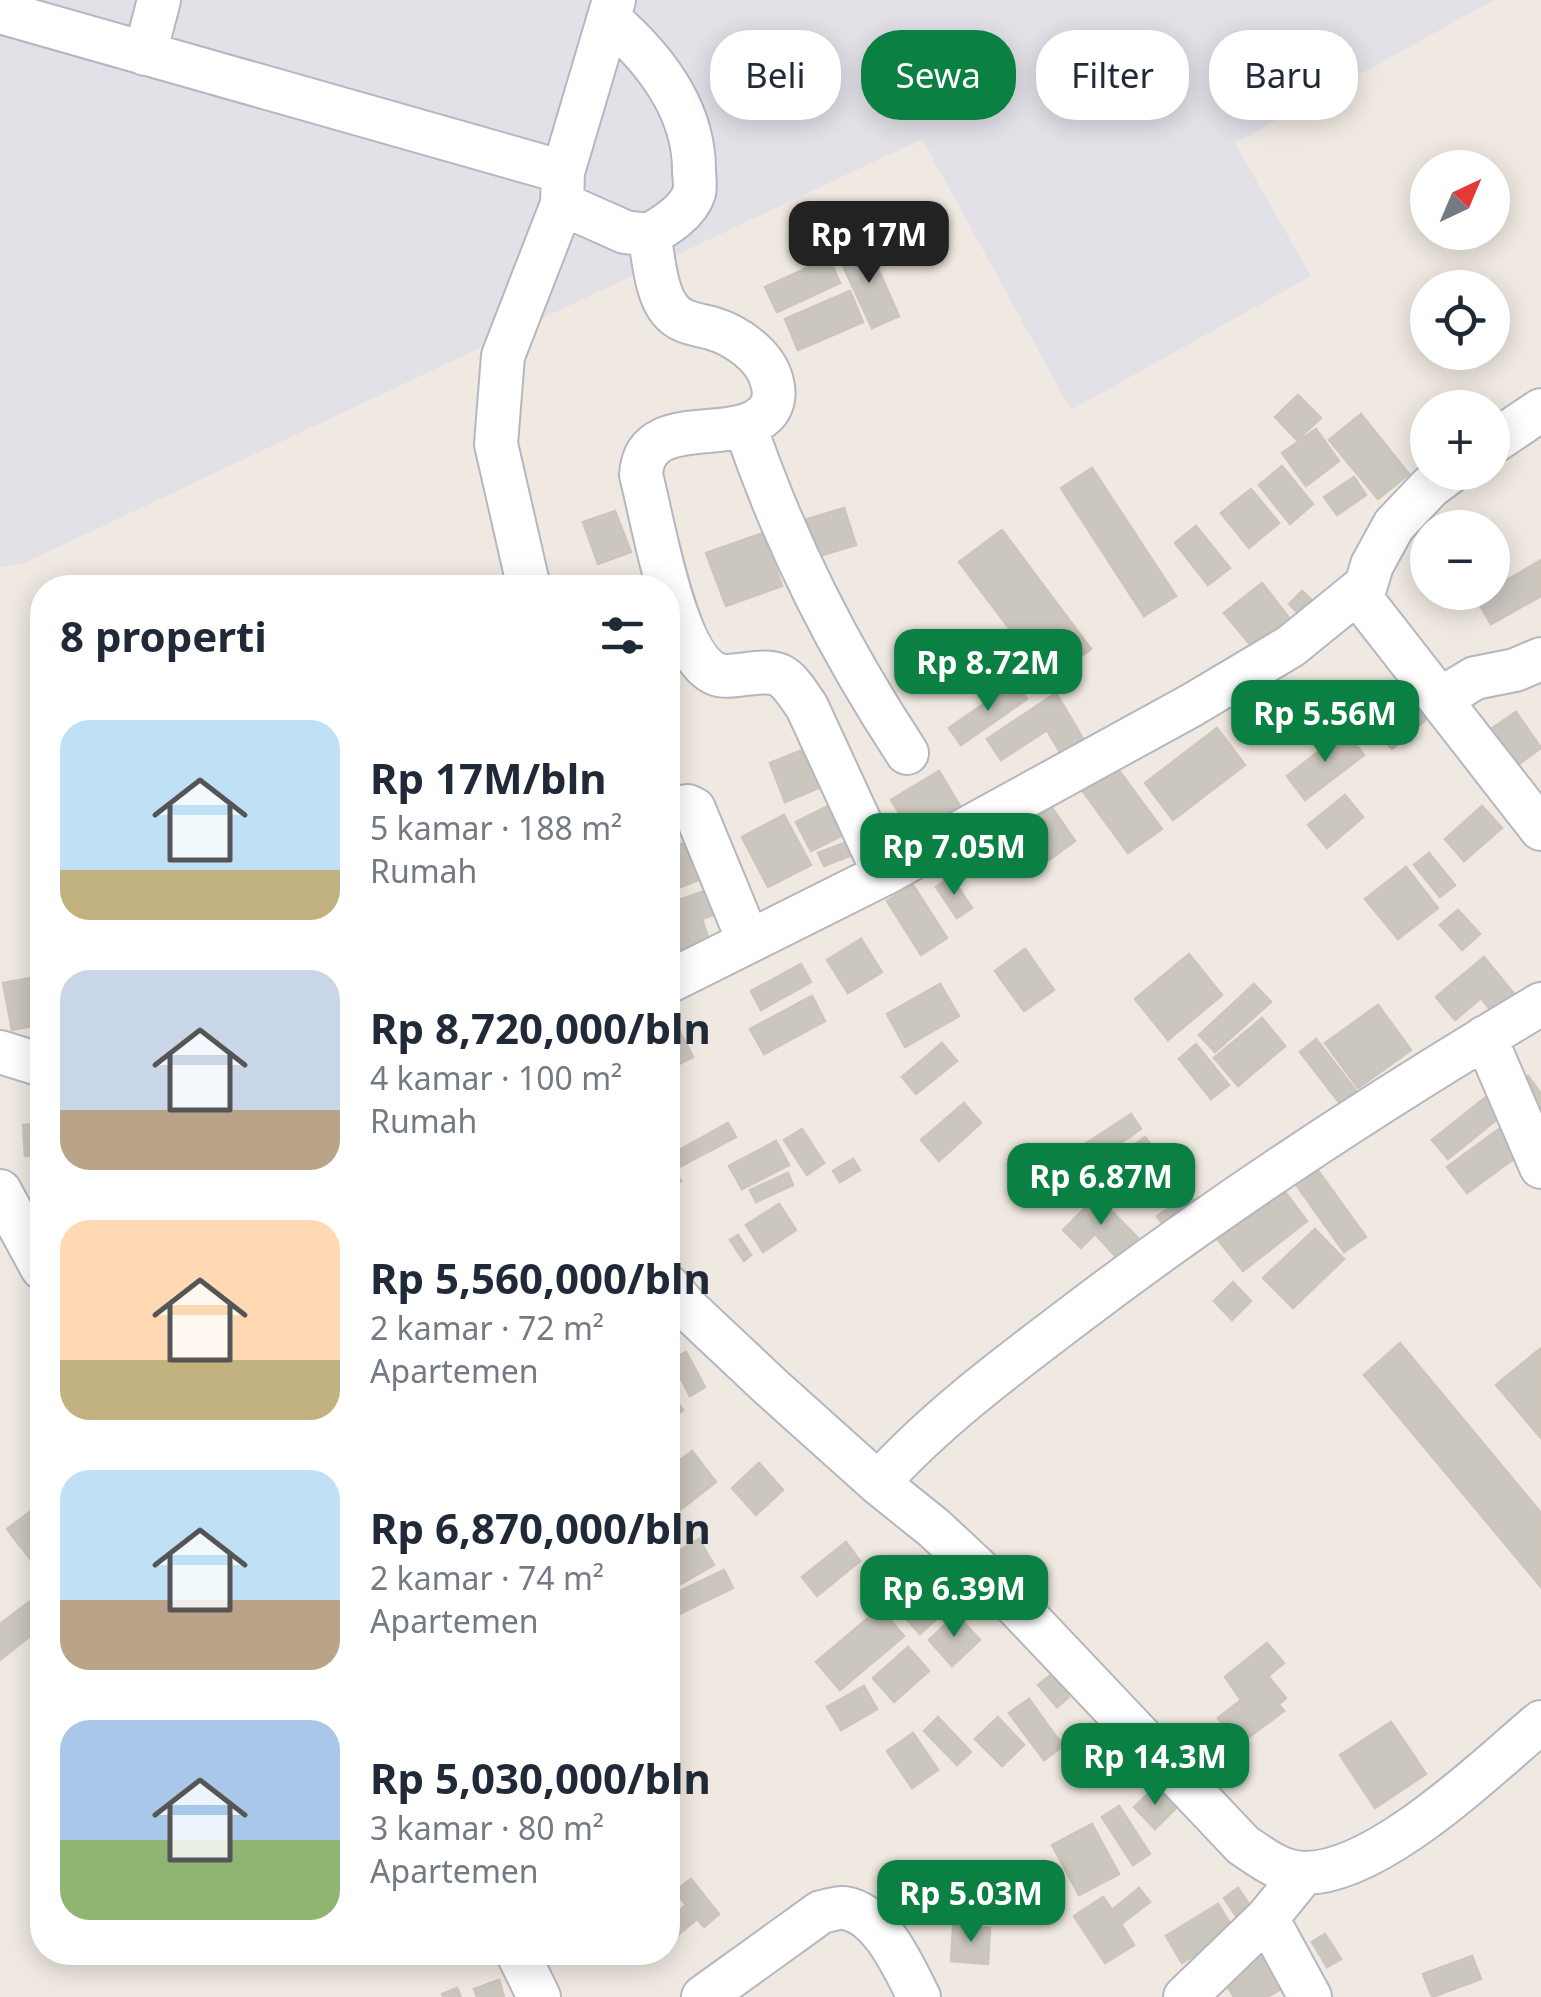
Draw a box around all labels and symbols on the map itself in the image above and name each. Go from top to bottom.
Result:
north arrow [1410,150,1510,250]
pin: Rp 17M [788,201,950,286]
pin: Rp 8.72M [885,629,1091,714]
pin: Rp 5.56M [1222,680,1428,765]
pin: Rp 7.05M [851,813,1057,898]
pin: Rp 6.87M [998,1143,1204,1228]
pin: Rp 6.39M [851,1555,1057,1640]
pin: Rp 14.3M [1052,1723,1258,1808]
pin: Rp 5.03M [868,1860,1074,1945]

